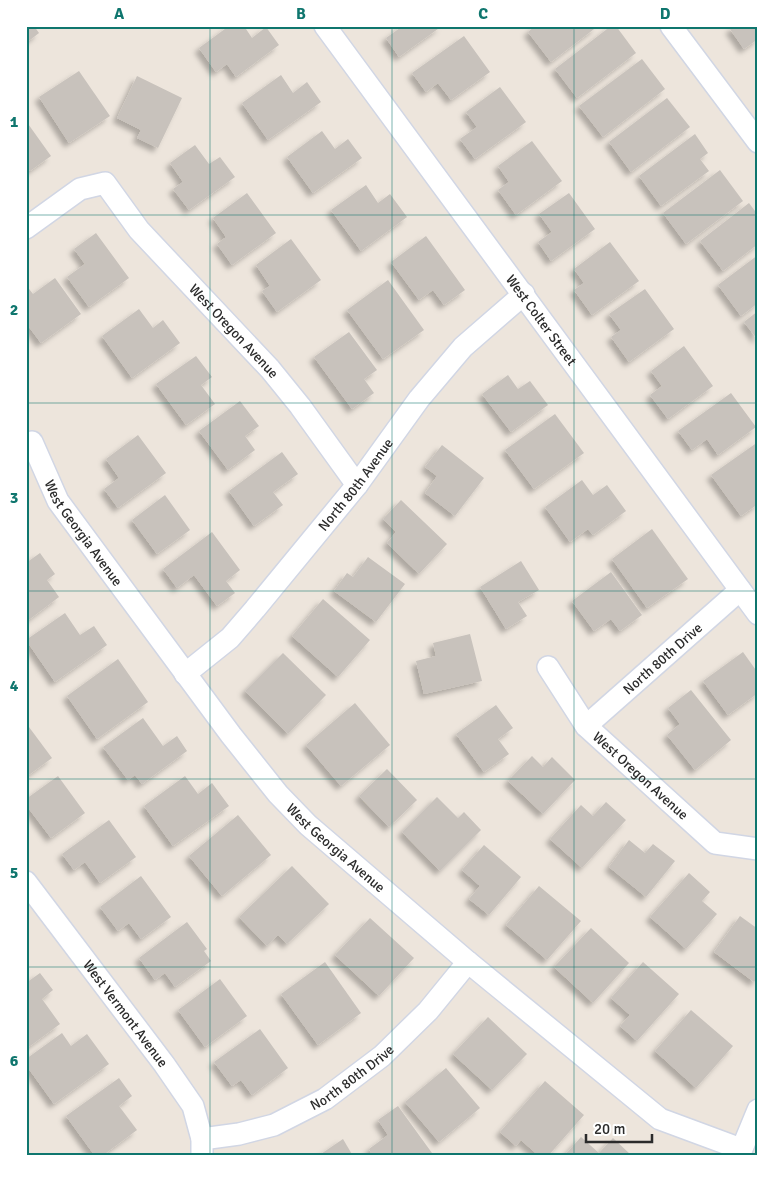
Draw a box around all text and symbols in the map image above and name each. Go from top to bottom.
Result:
text: A [114,4,125,24]
text: B [296,4,306,24]
text: C [478,4,488,24]
text: D [660,4,671,24]
text: 1 [10,112,19,132]
street label: West Colter Street [502,271,580,369]
street label: West Oregon Avenue [185,281,282,382]
text: 2 [10,300,18,320]
street label: North 80th Avenue [315,435,397,535]
street label: West Georgia Avenue [41,477,126,590]
text: 3 [10,488,18,508]
street label: North 80th Drive [620,619,706,698]
text: 4 [10,676,19,696]
street label: West Oregon Avenue [589,728,692,824]
street label: West Georgia Avenue [283,800,388,896]
text: 5 [10,863,18,883]
street label: West Vermont Avenue [79,957,171,1071]
street label: North 80th Drive [307,1041,397,1114]
text: 6 [10,1051,19,1071]
scale bar [586,1112,653,1144]
text: 20 m [594,1120,625,1138]

